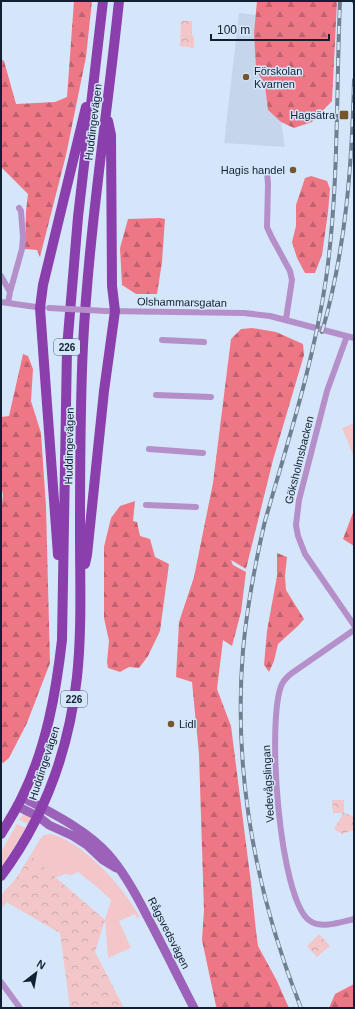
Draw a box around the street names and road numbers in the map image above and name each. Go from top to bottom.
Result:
street label: Huddingevägen [82,83,104,161]
street label: Olshammarsgatan [137,295,227,309]
road number: 226 [54,339,80,355]
street label: Huddingevägen [62,407,76,485]
street label: Göksholmsbacken [282,415,316,505]
road number: 226 [61,691,87,707]
street label: Huddingevägen [26,724,62,802]
street label: Vedevågslingan [260,745,276,823]
street label: Rågsvedsvägen [146,895,192,971]

